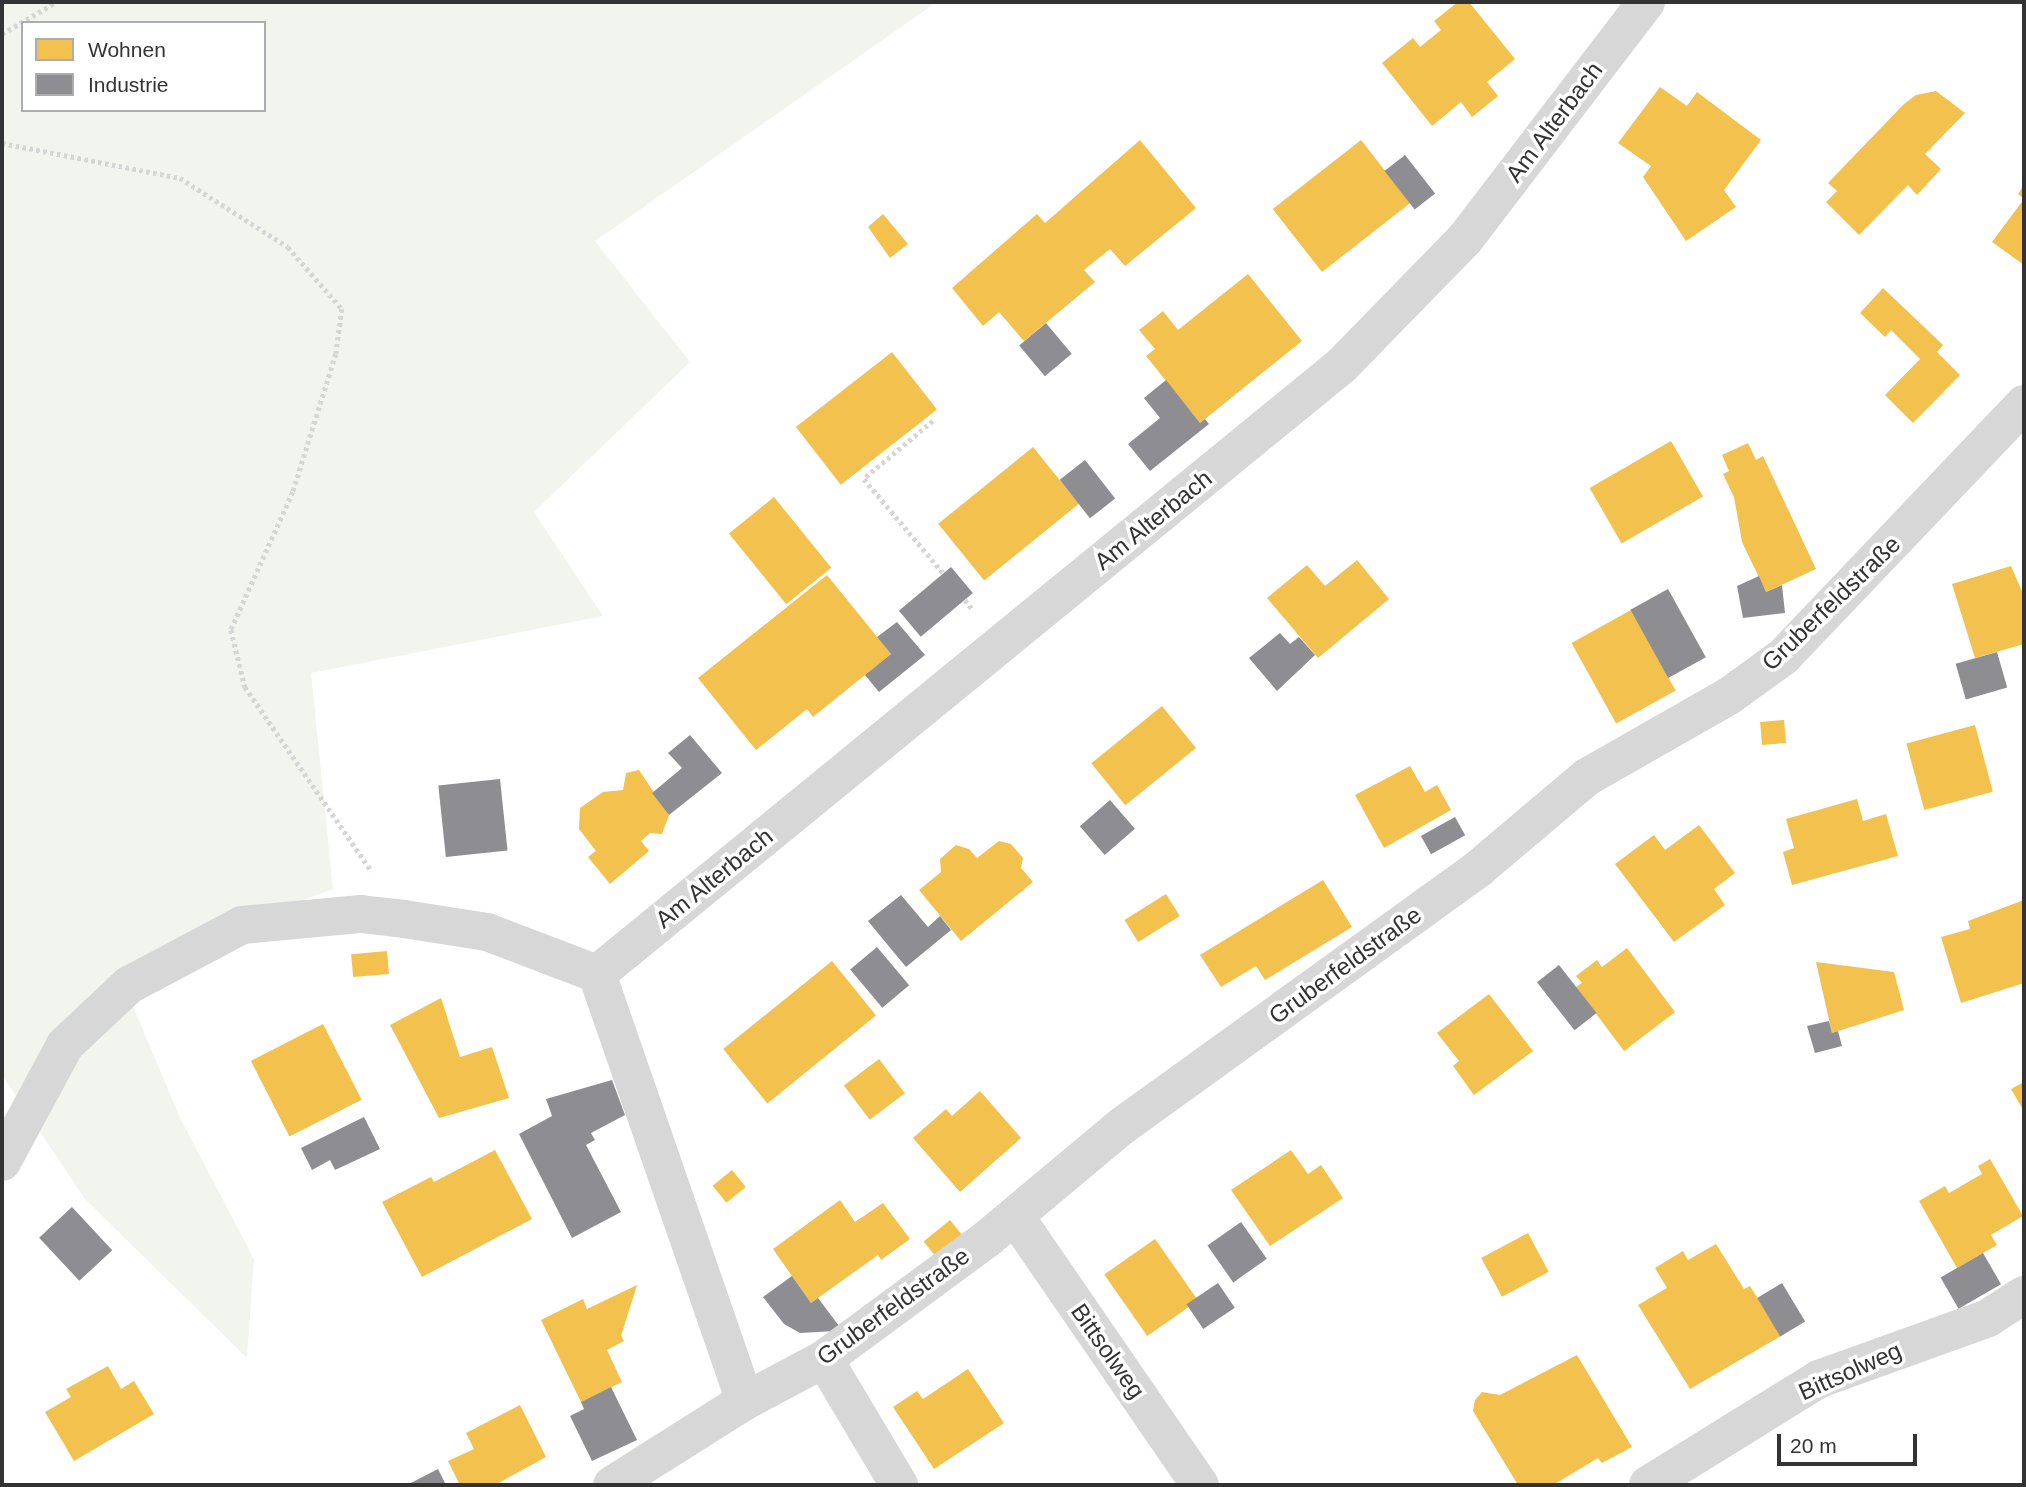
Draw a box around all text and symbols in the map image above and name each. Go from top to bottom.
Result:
legend [21,21,266,112]
text: Wohnen [88,38,166,61]
street label: Am Alterbach [1499,56,1609,188]
text: Industrie [88,73,169,96]
street label: Am Alterbach [1088,463,1218,577]
street label: Gruberfeldstraße [1756,530,1906,676]
street label: Am Alterbach [649,821,779,935]
street label: Gruberfeldstraße [1263,900,1427,1030]
street label: Gruberfeldstraße [811,1241,975,1371]
street label: Bittsolweg [1065,1298,1151,1404]
street label: Bittsolweg [1794,1336,1906,1406]
scale bar [1781,1420,1921,1464]
text: 20 m [1790,1434,1837,1457]

